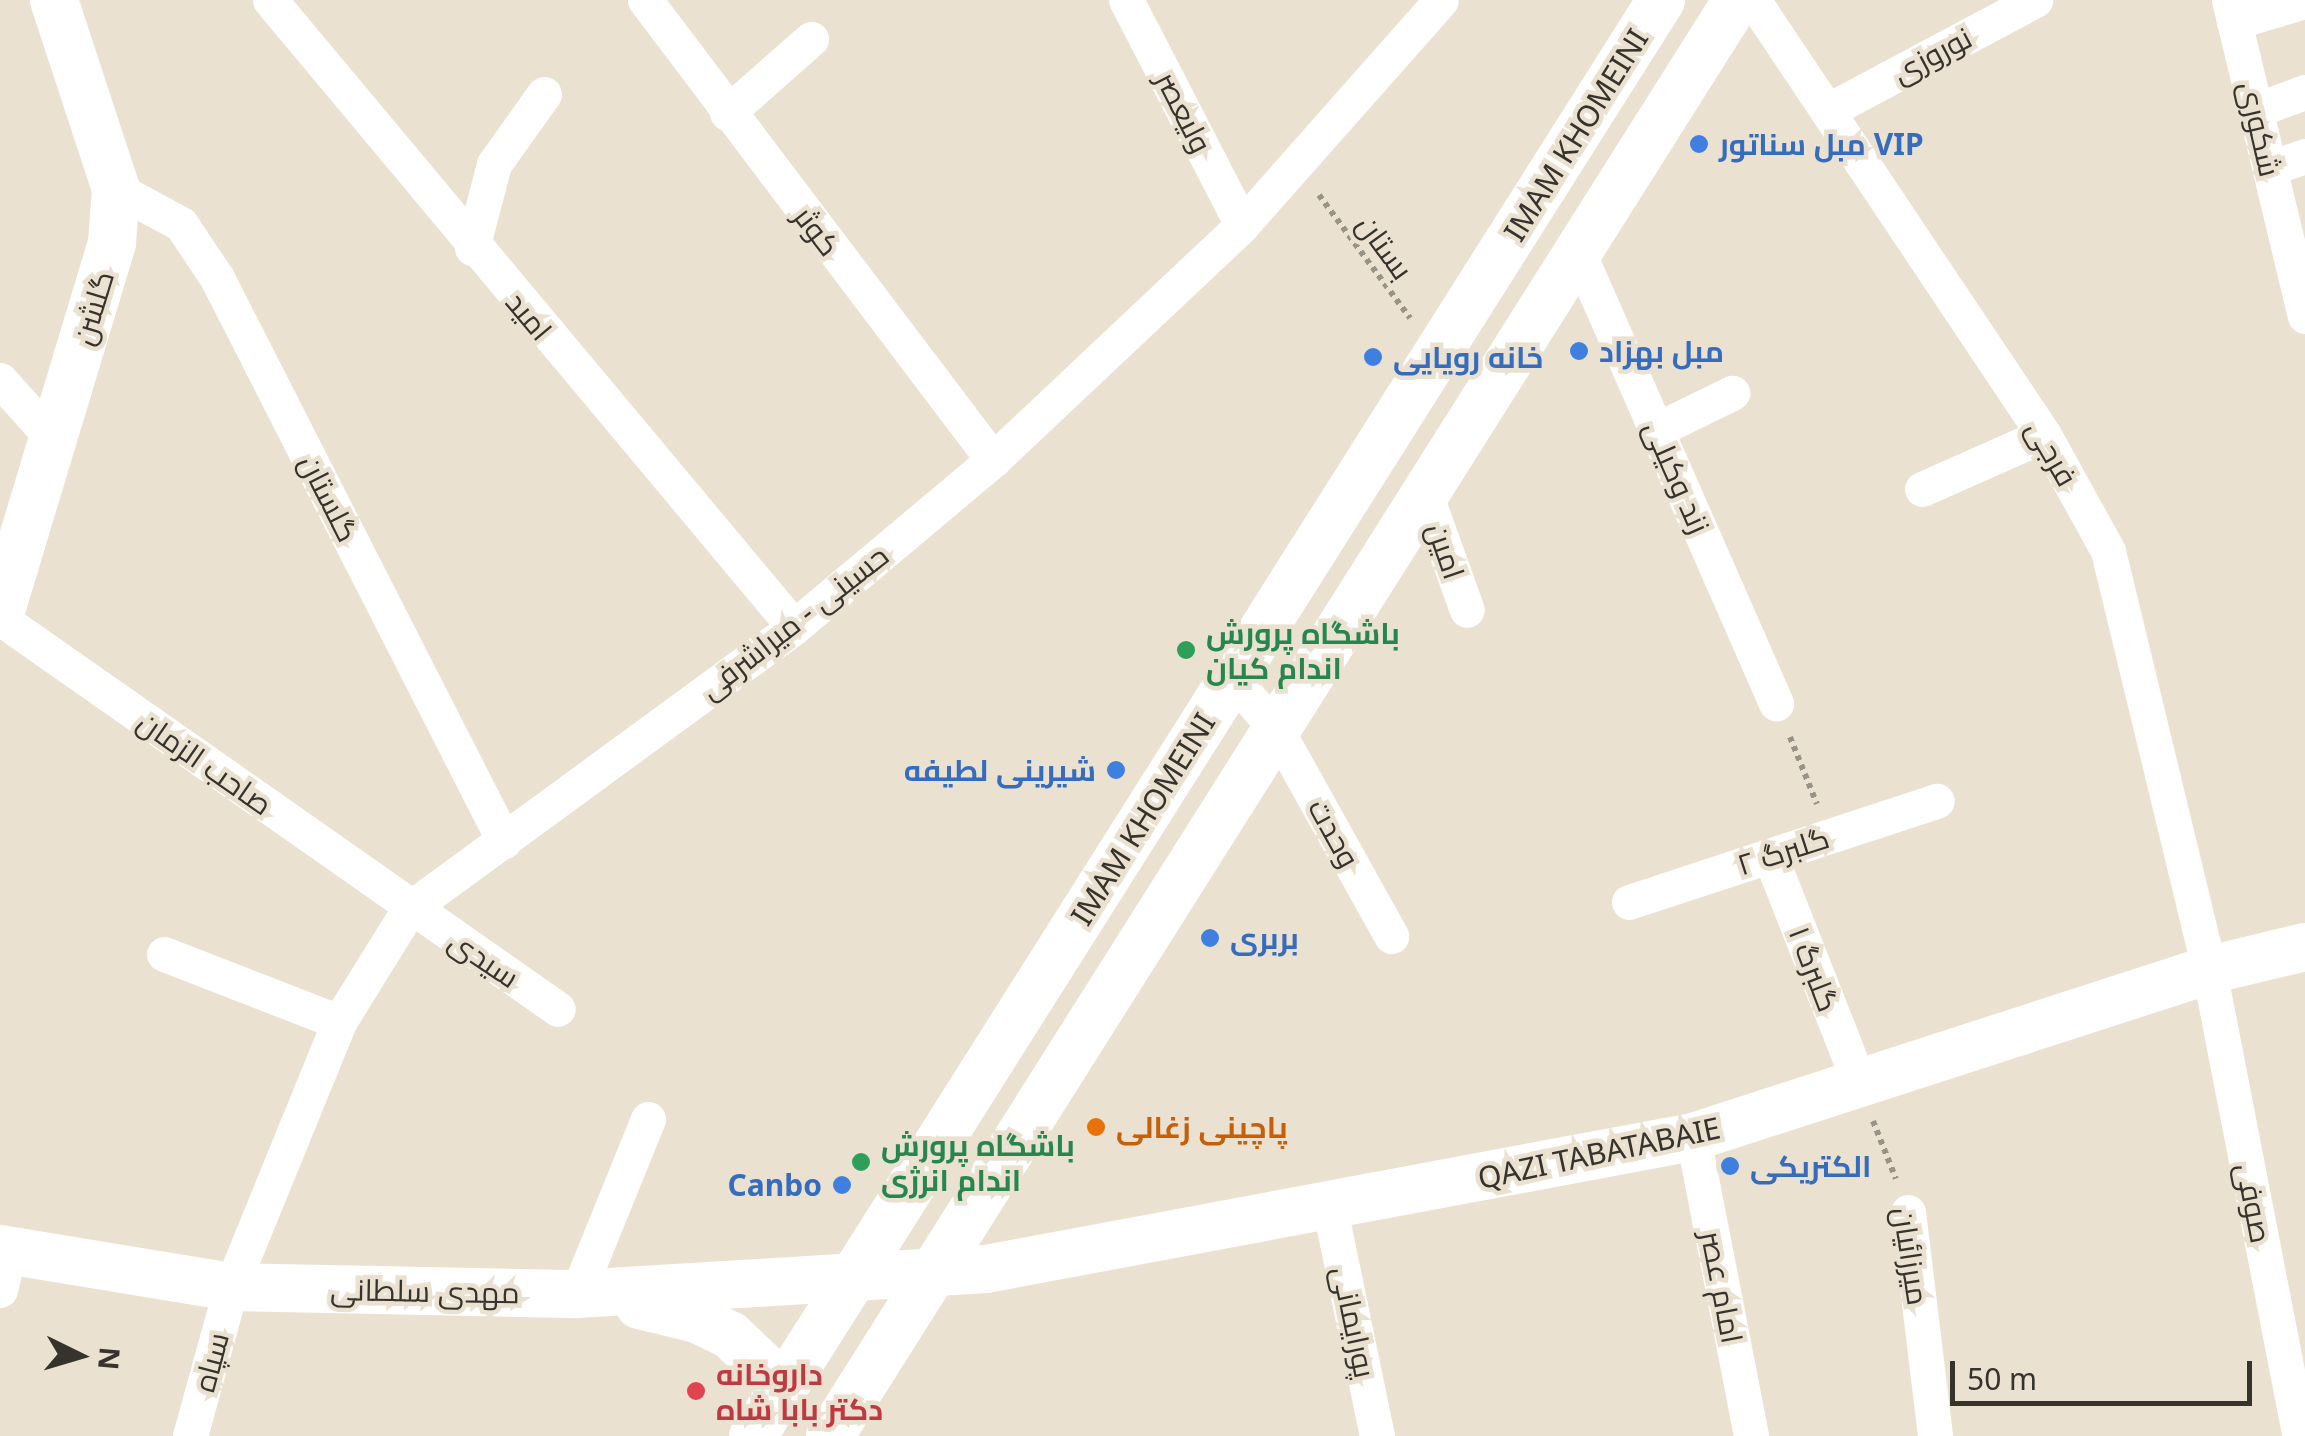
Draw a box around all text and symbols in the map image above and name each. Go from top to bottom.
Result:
street label: نوروزی [1886,19,1978,91]
street label: IMAM KHOMEINI [1496,23,1656,247]
street label: ولیعصر [1148,65,1220,159]
street label: شکوری [2232,78,2288,180]
place label: مبل سناتور VIP [1719,126,1924,162]
marker: مبل سناتور VIP [1688,133,1710,155]
street label: کوثر [786,199,848,263]
street label: بستان [1349,208,1421,286]
street label: گلشن [65,267,121,349]
street label: امید [498,284,560,348]
place label: مبل بهزاد [1599,333,1724,369]
place label: خانه رویایی [1393,339,1543,375]
marker: مبل بهزاد [1568,340,1590,362]
marker: خانه رویایی [1362,346,1384,368]
street label: فرجی [2019,414,2085,492]
street label: زند وکیلی [1636,415,1718,539]
street label: گلستان [292,448,366,548]
street label: امین [1420,518,1472,584]
street label: حسینی - میراشرفی [693,537,895,707]
place label: باشگاه پرورش اندام کیان [1206,615,1400,686]
marker: باشگاه پرورش اندام کیان [1175,639,1197,661]
street label: صاحب الزمان [131,704,279,822]
street label: IMAM KHOMEINI [1063,707,1223,931]
place label: شیرینی لطیفه [904,752,1096,788]
marker: شیرینی لطیفه [1105,759,1127,781]
street label: وحدت [1301,792,1367,874]
street label: گلبرگ ۲ [1733,819,1833,883]
place label: بربری [1230,920,1299,956]
street label: گلبرگ ۱ [1781,922,1847,1016]
street label: سیدی [442,923,526,995]
marker: بربری [1199,927,1221,949]
place label: پاچینی زغالی [1116,1109,1288,1145]
street label: QAZI TABATABAIE [1475,1110,1723,1196]
marker: پاچینی زغالی [1085,1116,1107,1138]
place label: باشگاه پرورش اندام انرژی [881,1127,1075,1198]
place label: الکتریکی [1750,1148,1871,1184]
marker: باشگاه پرورش اندام انرژی [850,1151,872,1173]
marker: الکتریکی [1719,1155,1741,1177]
street label: صوفی [2229,1160,2279,1246]
place label: Canbo [728,1167,822,1203]
marker: Canbo [831,1174,853,1196]
street label: میرزائیان [1886,1204,1936,1308]
street label: امام عصر [1693,1228,1751,1346]
street label: پورایمانی [1325,1263,1383,1381]
street label: مهدی سلطانی [330,1271,520,1311]
north arrow [30,1306,130,1406]
street label: سپاه [186,1328,236,1396]
scale bar [1955,1341,2258,1403]
text: N [90,1346,130,1372]
place label: داروخانه دکتر بابا شاه [716,1356,883,1426]
text: 50 m [1967,1358,2037,1399]
marker: داروخانه دکتر بابا شاه [685,1380,707,1402]

